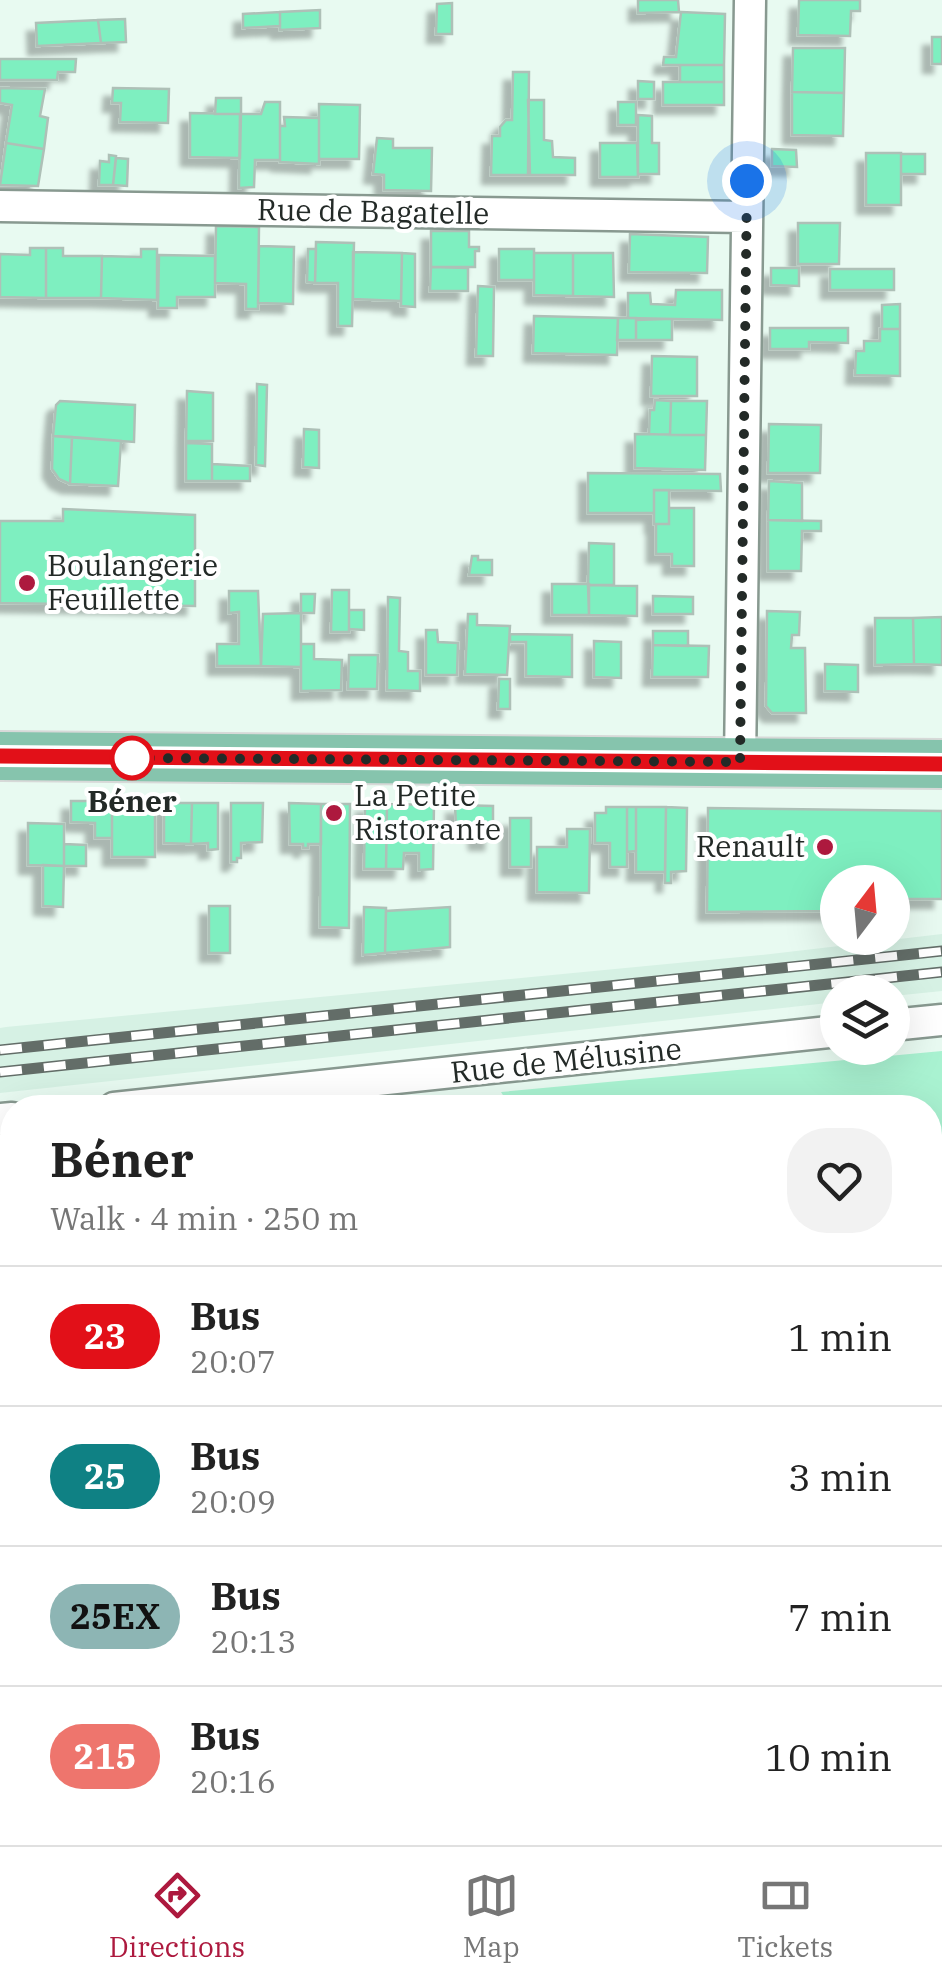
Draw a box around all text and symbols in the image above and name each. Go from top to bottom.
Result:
your location [722,156,772,206]
street label: Rue de Bagatelle [257,189,489,232]
place label: Boulangerie Feuillette [47,545,218,618]
marker: Boulangerie Feuillette [16,572,38,594]
marker: Béner [111,737,153,779]
place label: La Petite Ristorante [354,775,501,848]
place label: Béner [87,781,177,820]
marker: La Petite Ristorante [323,802,345,824]
place label: Renault [696,826,805,865]
marker: Renault [814,836,836,858]
north arrow [820,865,910,955]
map controls [820,865,910,1065]
button: layers [820,975,910,1065]
street label: Rue de Mélusine [448,1028,683,1091]
text: Béner [50,1128,194,1190]
button: heart [787,1128,892,1233]
text: Walk · 4 min · 250 m [50,1197,358,1239]
text: Bus [190,1291,260,1340]
text: 1 min [788,1312,892,1361]
text: 23 [84,1313,126,1359]
text: 20:07 [190,1340,276,1382]
text: Bus [190,1431,260,1480]
text: 3 min [788,1452,892,1501]
text: 25 [84,1453,126,1499]
text: 20:09 [190,1480,276,1522]
text: Bus [210,1571,281,1620]
text: 7 min [788,1592,892,1641]
text: 25EX [70,1593,160,1639]
text: 20:13 [210,1620,297,1662]
text: Bus [190,1711,260,1760]
text: 10 min [765,1732,892,1781]
text: 215 [73,1733,137,1779]
text: 20:16 [190,1760,276,1802]
tab: Directions [109,1868,245,1965]
tab: Map [463,1868,520,1965]
tab: Tickets [737,1868,833,1965]

